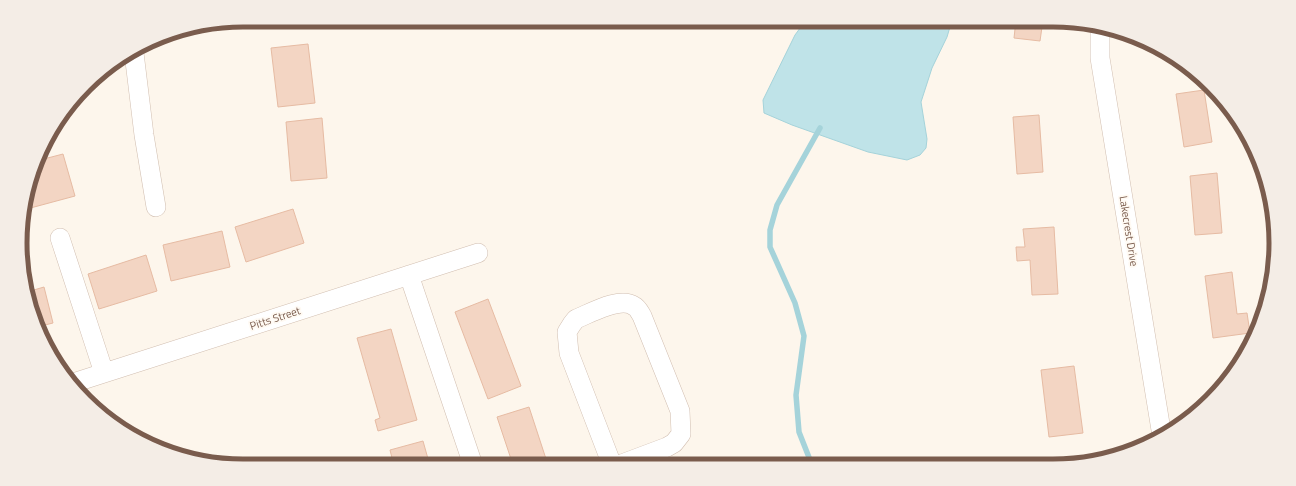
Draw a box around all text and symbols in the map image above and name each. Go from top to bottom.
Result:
street label: Lakecrest Drive [1116,195,1143,268]
street label: Pitts Street [248,302,303,334]

